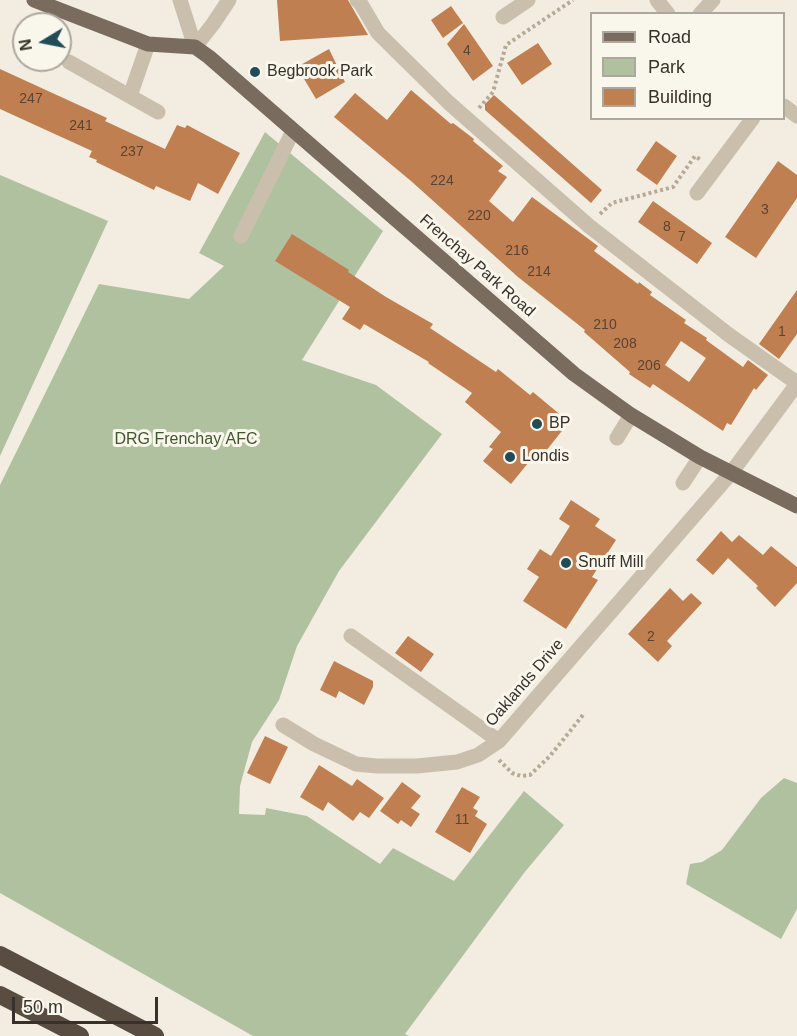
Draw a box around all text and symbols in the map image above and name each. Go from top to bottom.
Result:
north arrow [12,12,72,72]
legend [590,12,785,120]
text: Road [648,27,691,47]
text: N [16,38,35,52]
house number: 4 [463,43,471,59]
text: Park [648,57,685,77]
place label: Begbrook Park [267,62,373,82]
marker: Begbrook Park [248,65,262,79]
text: Building [648,87,712,107]
house number: 247 [19,91,43,107]
house number: 241 [69,118,93,134]
house number: 237 [120,144,144,160]
house number: 224 [430,173,454,189]
house number: 3 [761,202,769,218]
house number: 220 [467,208,491,224]
street label: Frenchay Park Road [415,211,539,321]
house number: 8 [663,219,671,235]
house number: 7 [678,229,686,245]
house number: 216 [505,243,529,259]
house number: 214 [527,264,551,280]
house number: 210 [593,317,617,333]
house number: 1 [778,324,786,340]
house number: 208 [613,336,637,352]
house number: 206 [637,358,661,374]
place label: BP [549,414,570,434]
marker: BP [530,417,544,431]
park label: DRG Frenchay AFC [114,430,258,450]
place label: Londis [522,447,569,467]
marker: Londis [503,450,517,464]
place label: Snuff Mill [578,553,644,573]
marker: Snuff Mill [559,556,573,570]
house number: 2 [647,629,655,645]
street label: Oaklands Drive [482,635,568,731]
house number: 11 [455,812,469,828]
scale bar [15,985,160,1023]
text: 50 m [23,997,63,1017]

